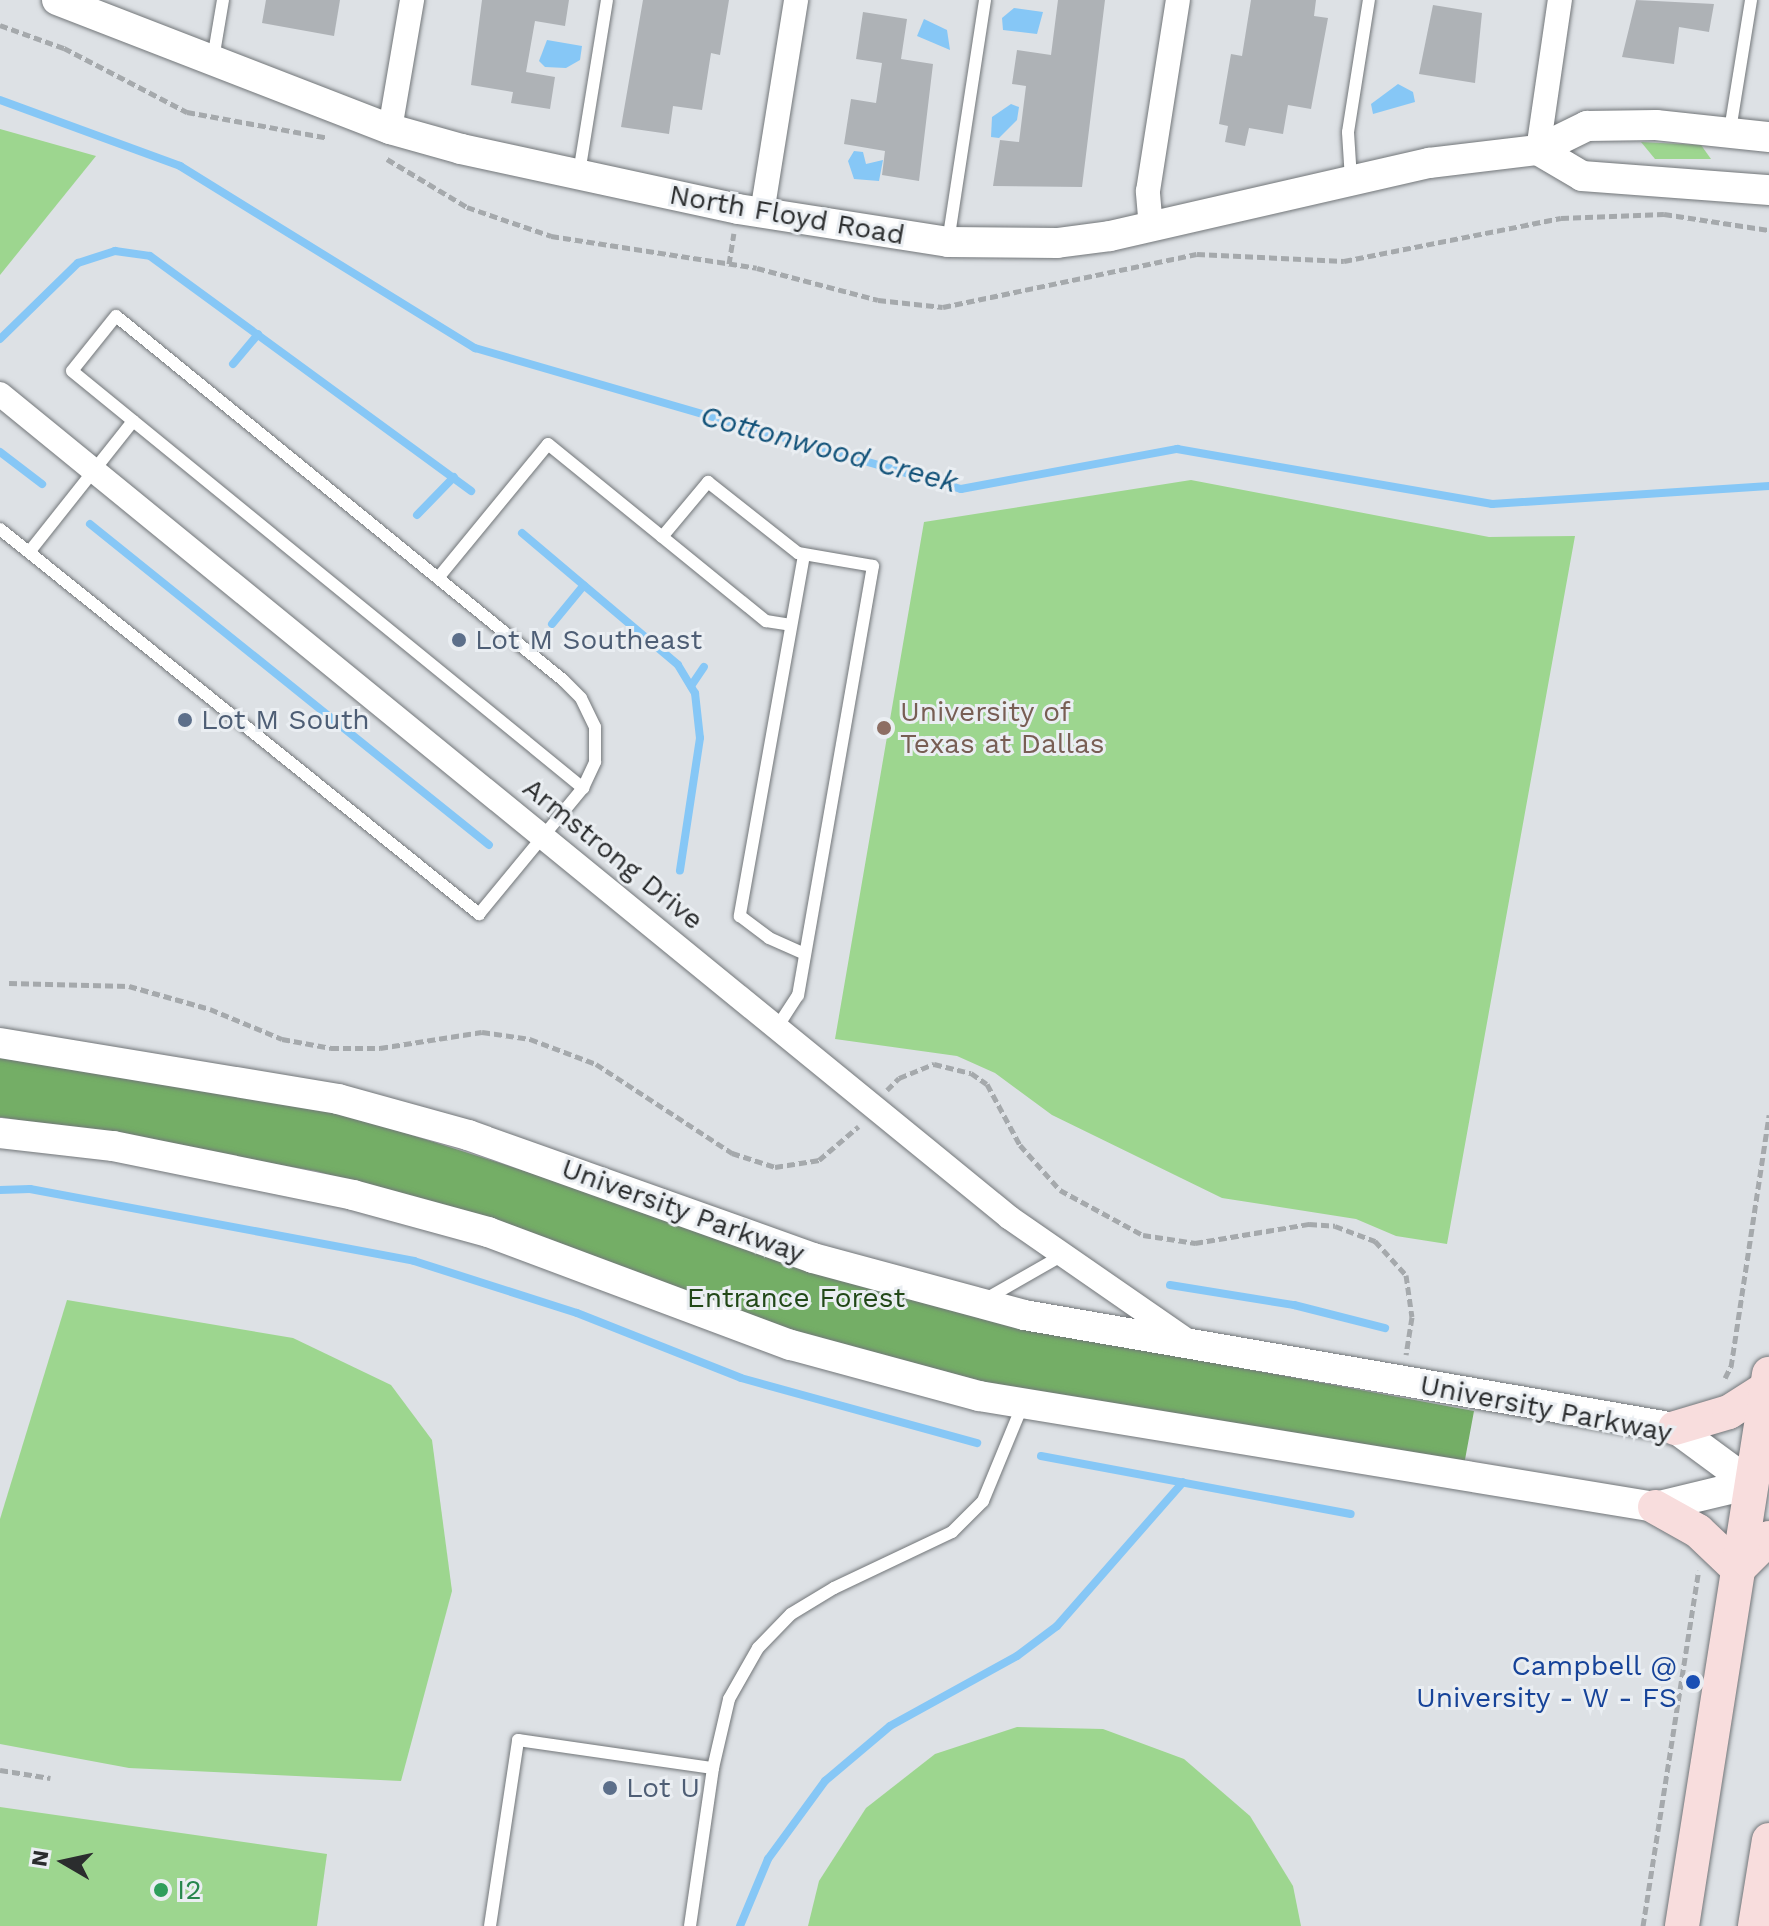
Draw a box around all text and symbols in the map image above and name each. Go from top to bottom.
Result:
street label: North Floyd Road [667,178,907,252]
water label: Cottonwood Creek [696,397,962,501]
place label: Lot M Southeast [475,623,702,657]
marker: Lot M Southeast [450,631,468,649]
place label: University of Texas at Dallas [900,695,1105,761]
place label: Lot M South [201,703,370,737]
marker: Lot M South [176,711,194,729]
marker: University of Texas at Dallas [875,719,893,737]
street label: Armstrong Drive [516,771,710,937]
street label: University Parkway [557,1151,809,1271]
park label: Entrance Forest [687,1281,905,1315]
street label: University Parkway [1417,1368,1675,1450]
place label: Campbell @ University - W - FS [1414,1649,1677,1715]
marker: Campbell @ University - W - FS [1684,1673,1702,1691]
place label: Lot U [626,1771,700,1805]
marker: Lot U [601,1779,619,1797]
north arrow [24,1822,104,1902]
text: N [26,1848,53,1868]
place label: I2 [177,1873,202,1907]
marker: I2 [152,1881,170,1899]

